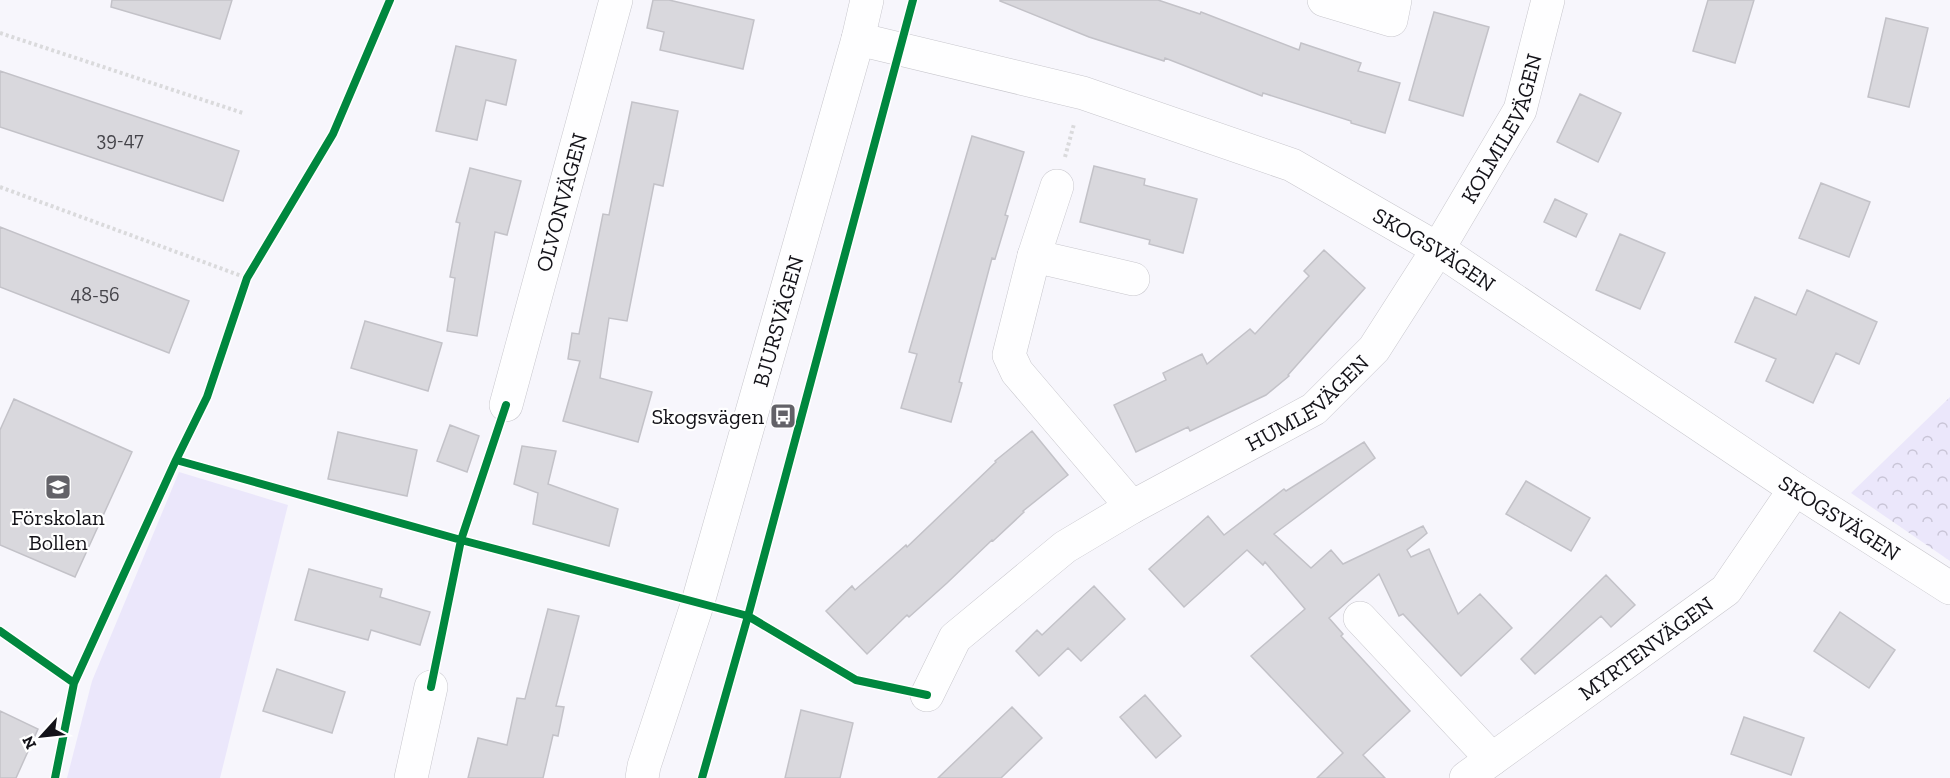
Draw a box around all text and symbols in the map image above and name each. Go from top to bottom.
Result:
street label: KOLMILEVÄGEN [1455,51,1548,208]
house number: 39-47 [96,127,144,151]
street label: OLVONVÄGEN [530,130,593,275]
street label: SKOGSVÄGEN [1368,202,1501,298]
street label: BJURSVÄGEN [747,252,810,390]
house number: 48-56 [70,282,120,306]
street label: HUMLEVÄGEN [1241,349,1375,457]
bus stop icon: Skogsvägen [768,401,798,431]
place label: Skogsvägen [651,403,764,430]
street label: SKOGSVÄGEN [1773,469,1905,567]
school or university icon: Förskolan Bollen [43,472,73,502]
place label: Förskolan Bollen [11,504,105,556]
street label: MYRTENVÄGEN [1573,591,1719,706]
north arrow [12,706,72,766]
text: N [18,733,40,752]

